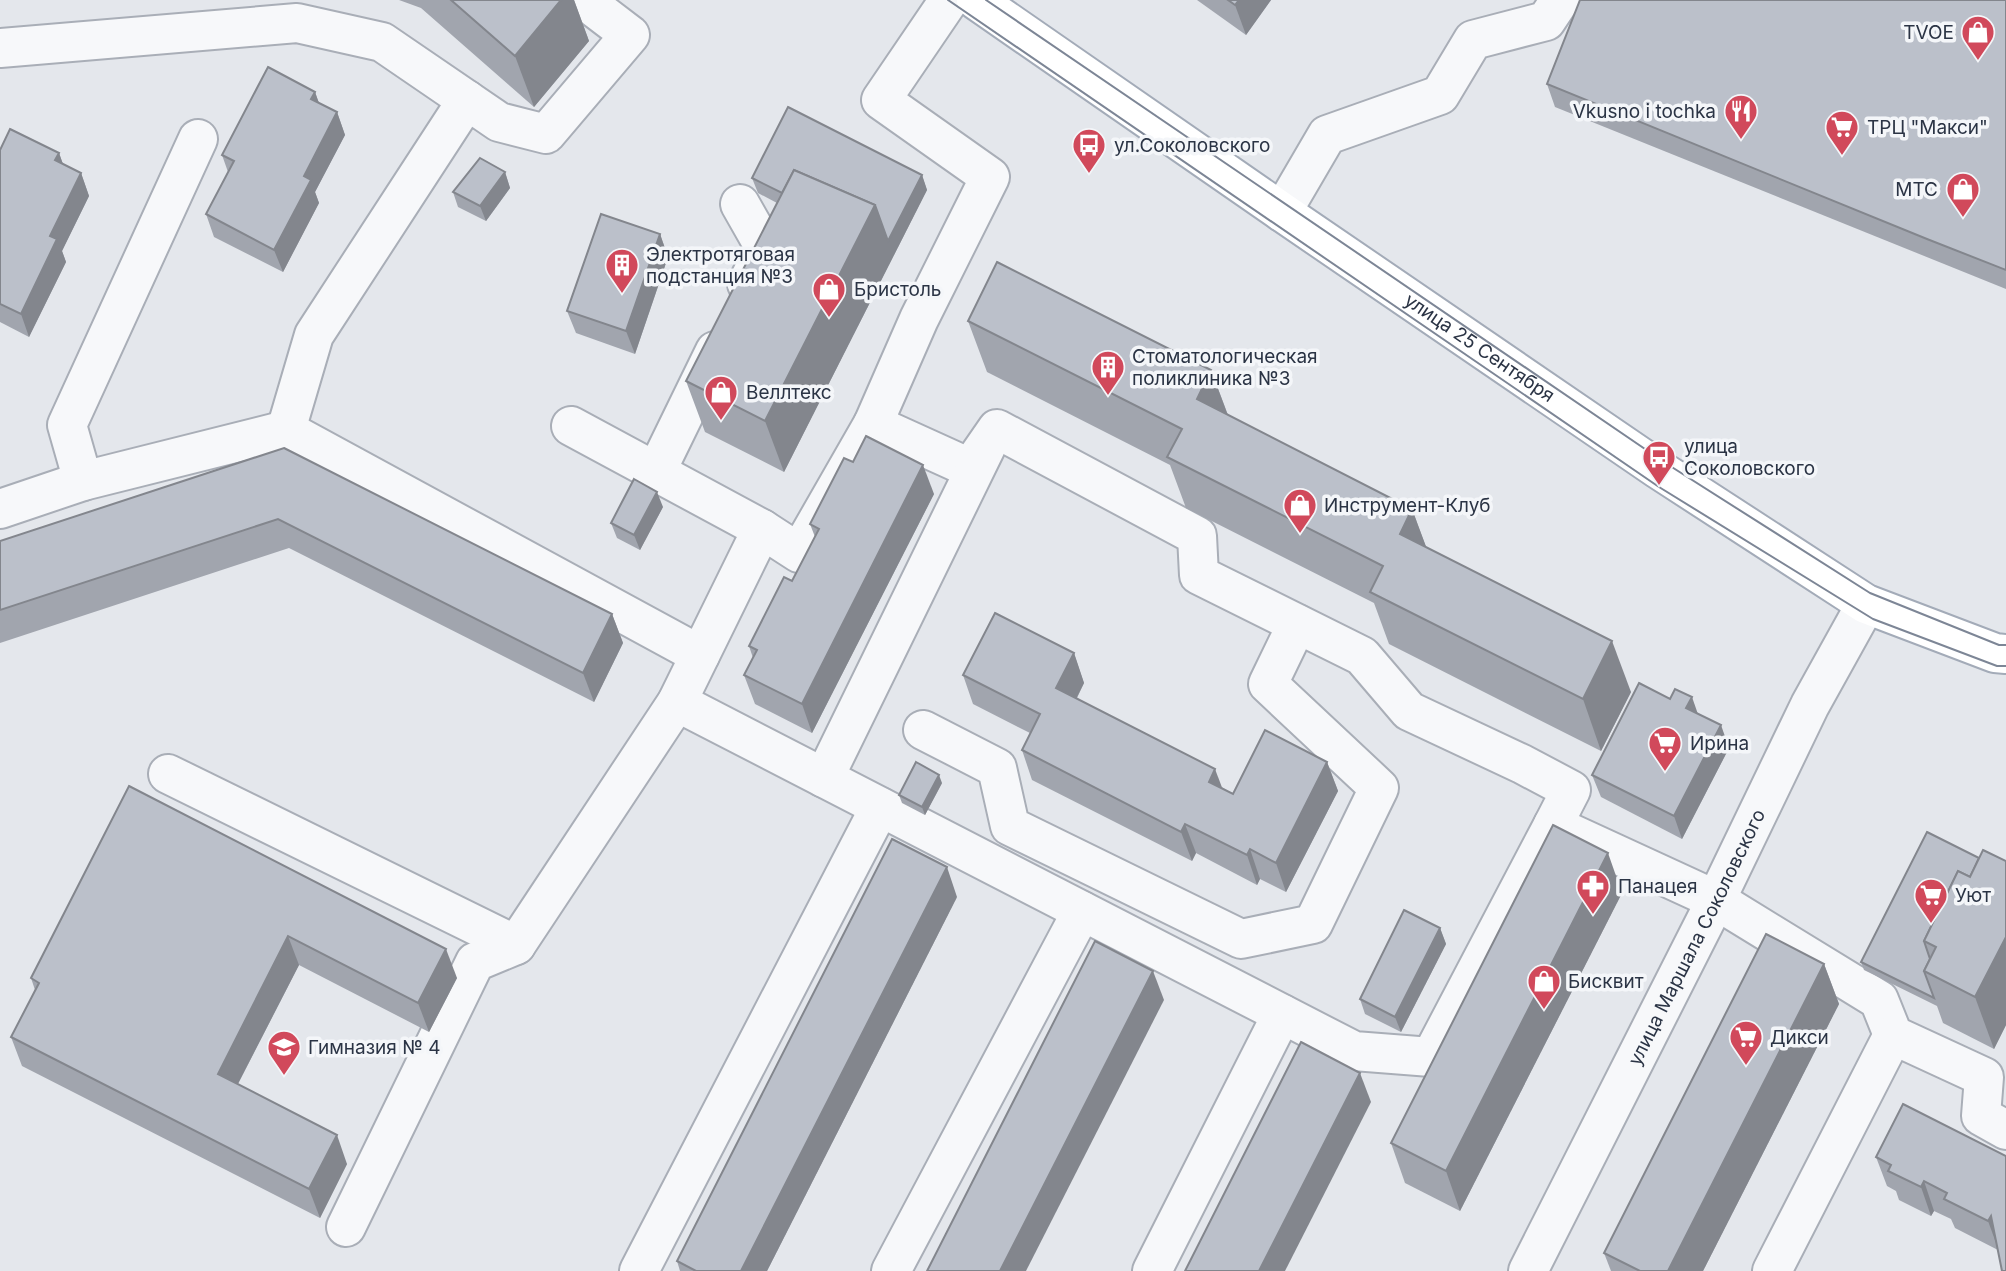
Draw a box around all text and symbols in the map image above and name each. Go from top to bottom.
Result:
shop icon: TVOE [1959,13,1997,62]
place label: TVOE [1903,21,1954,44]
restaurant icon: Vkusno i tochka [1722,92,1760,141]
place label: Vkusno i tochka [1573,100,1716,123]
supermarket icon: ТРЦ "Макси" [1823,108,1861,157]
place label: ТРЦ "Макси" [1867,116,1988,139]
bus stop icon: ул.Соколовского [1070,126,1108,175]
place label: ул.Соколовского [1114,134,1270,157]
shop icon: МТС [1944,170,1982,219]
place label: МТС [1895,178,1938,201]
place label: Электротяговая подстанция №3 [646,243,795,288]
building icon: Электротяговая подстанция №3 [603,246,641,295]
shop icon: Бристоль [810,270,848,319]
place label: Бристоль [854,278,941,301]
street label: улица 25 Сентября [1400,288,1559,407]
place label: Стоматологическая поликлиника №3 [1132,345,1318,390]
building icon: Стоматологическая поликлиника №3 [1089,348,1127,397]
shop icon: Веллтекс [702,373,740,422]
place label: Веллтекс [746,381,832,404]
place label: улица Соколовского [1684,435,1815,480]
bus stop icon: улица Соколовского [1640,438,1678,487]
shop icon: Инструмент-Клуб [1281,486,1319,535]
place label: Инструмент-Клуб [1324,494,1491,517]
supermarket icon: Ирина [1646,724,1684,773]
place label: Ирина [1690,732,1749,755]
street label: улица Маршала Соколовского [1623,805,1770,1069]
pharmacy icon: Панацея [1574,867,1612,916]
place label: Панацея [1618,875,1698,898]
supermarket icon: Уют [1912,876,1950,925]
place label: Уют [1955,884,1991,907]
shop icon: Бисквит [1525,962,1563,1011]
place label: Бисквит [1568,970,1644,993]
supermarket icon: Дикси [1727,1018,1765,1067]
place label: Дикси [1770,1026,1829,1049]
school or university icon: Гимназия № 4 [265,1028,303,1077]
place label: Гимназия № 4 [308,1036,441,1059]

